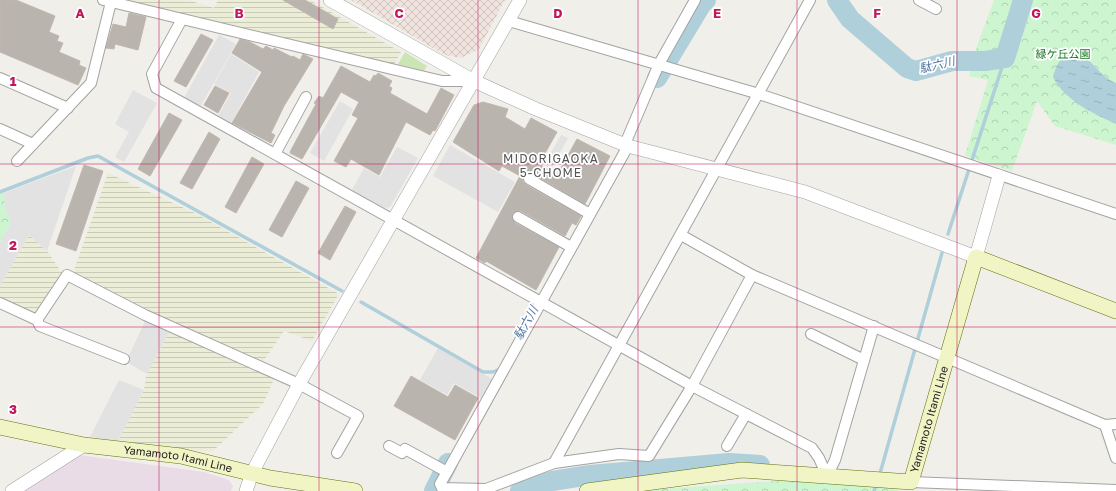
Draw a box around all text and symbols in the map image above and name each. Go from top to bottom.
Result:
text: A [75,5,85,21]
text: B [234,5,244,21]
text: C [394,5,404,21]
text: D [553,5,563,21]
text: E [713,5,721,21]
text: F [873,5,881,21]
text: G [1031,5,1041,21]
park label: 緑ケ丘公園 [1036,47,1091,60]
water label: 駄六川 [918,53,958,76]
text: 1 [10,73,17,89]
district label: MIDORIGAOKA 5-CHOME [503,151,599,180]
text: 2 [9,237,17,253]
water label: 駄六川 [510,302,542,342]
street label: Yamamoto Itami Line [907,364,950,474]
text: 3 [9,401,17,417]
street label: Yamamoto Itami Line [123,443,234,474]

